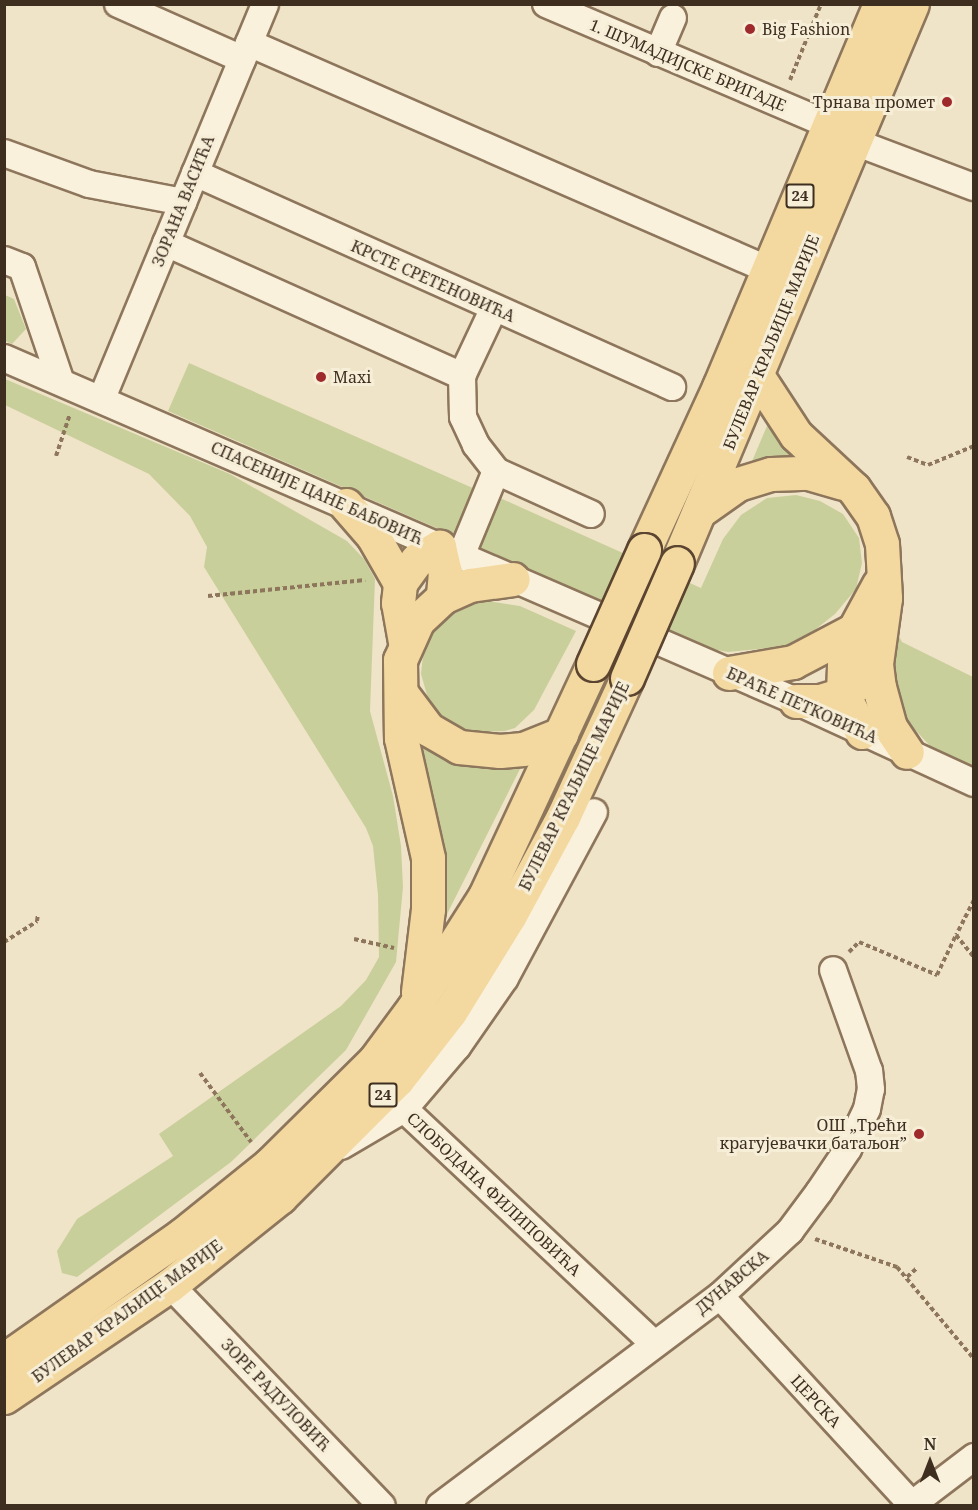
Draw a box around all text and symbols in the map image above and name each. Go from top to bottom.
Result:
street label: 1. ШУМАДИЈСКЕ БРИГАДЕ [587,15,789,115]
place label: Big Fashion [762,19,850,39]
marker: Big Fashion [743,22,757,36]
place label: Трнава промет [813,92,935,112]
marker: Трнава промет [940,95,954,109]
street label: ЗОРАНА ВАСИЋА [148,133,218,269]
road number: 24 [785,184,815,208]
street label: БУЛЕВАР КРАЉИЦЕ МАРИЈЕ [719,232,823,452]
street label: КРСТЕ СРЕТЕНОВИЋА [348,236,518,326]
place label: Maxi [333,367,371,387]
marker: Maxi [314,370,328,384]
street label: СПАСЕНИЈЕ ЦАНЕ БАБОВИЋ [208,437,426,549]
street label: БРАЋЕ ПЕТКОВИЋА [724,663,880,747]
street label: БУЛЕВАР КРАЉИЦЕ МАРИЈЕ [515,678,633,894]
road number: 24 [368,1083,398,1107]
street label: СЛОБОДАНА ФИЛИПОВИЋА [403,1108,585,1280]
place label: ОШ „Трећи крагујевачки батаљон” [719,1115,907,1153]
marker: ОШ „Трећи крагујевачки батаљон” [912,1127,926,1141]
street label: БУЛЕВАР КРАЉИЦЕ МАРИЈЕ [28,1236,226,1386]
street label: ДУНАВСКА [692,1246,772,1318]
street label: ЗОРЕ РАДУЛОВИЋ [217,1335,335,1455]
street label: ЦЕРСКА [787,1371,845,1431]
north arrow [900,1432,960,1492]
text: N [924,1433,936,1455]

